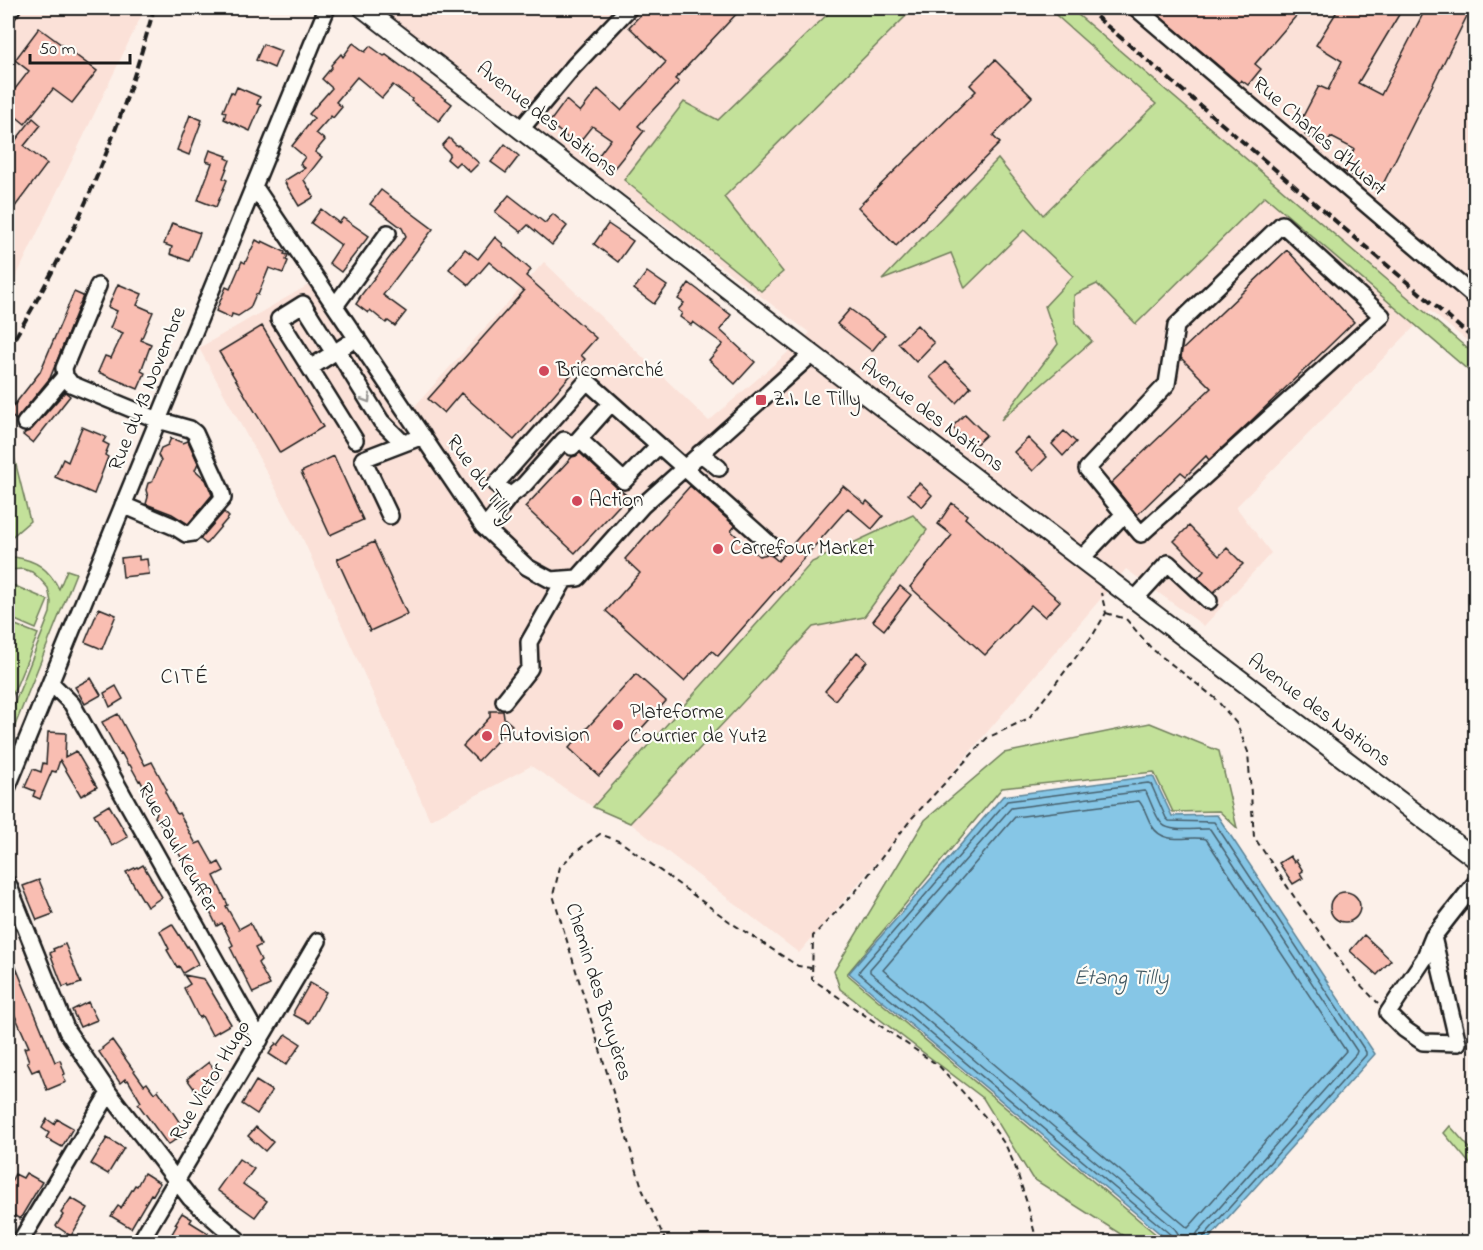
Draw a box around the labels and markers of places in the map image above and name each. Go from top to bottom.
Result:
place label: Bricomarché [555,356,664,386]
marker: Bricomarché [537,364,551,378]
place label: Z.I. Le Tilly [773,385,861,417]
marker: Z.I. Le Tilly [754,393,768,407]
place label: Action [589,486,643,516]
marker: Action [570,494,584,508]
place label: Carrefour Market [730,534,875,564]
marker: Carrefour Market [711,542,725,556]
place label: Plateforme Courrier de Yutz [630,698,766,752]
marker: Plateforme Courrier de Yutz [611,718,625,732]
place label: Autovision [499,721,590,751]
marker: Autovision [480,729,494,743]

